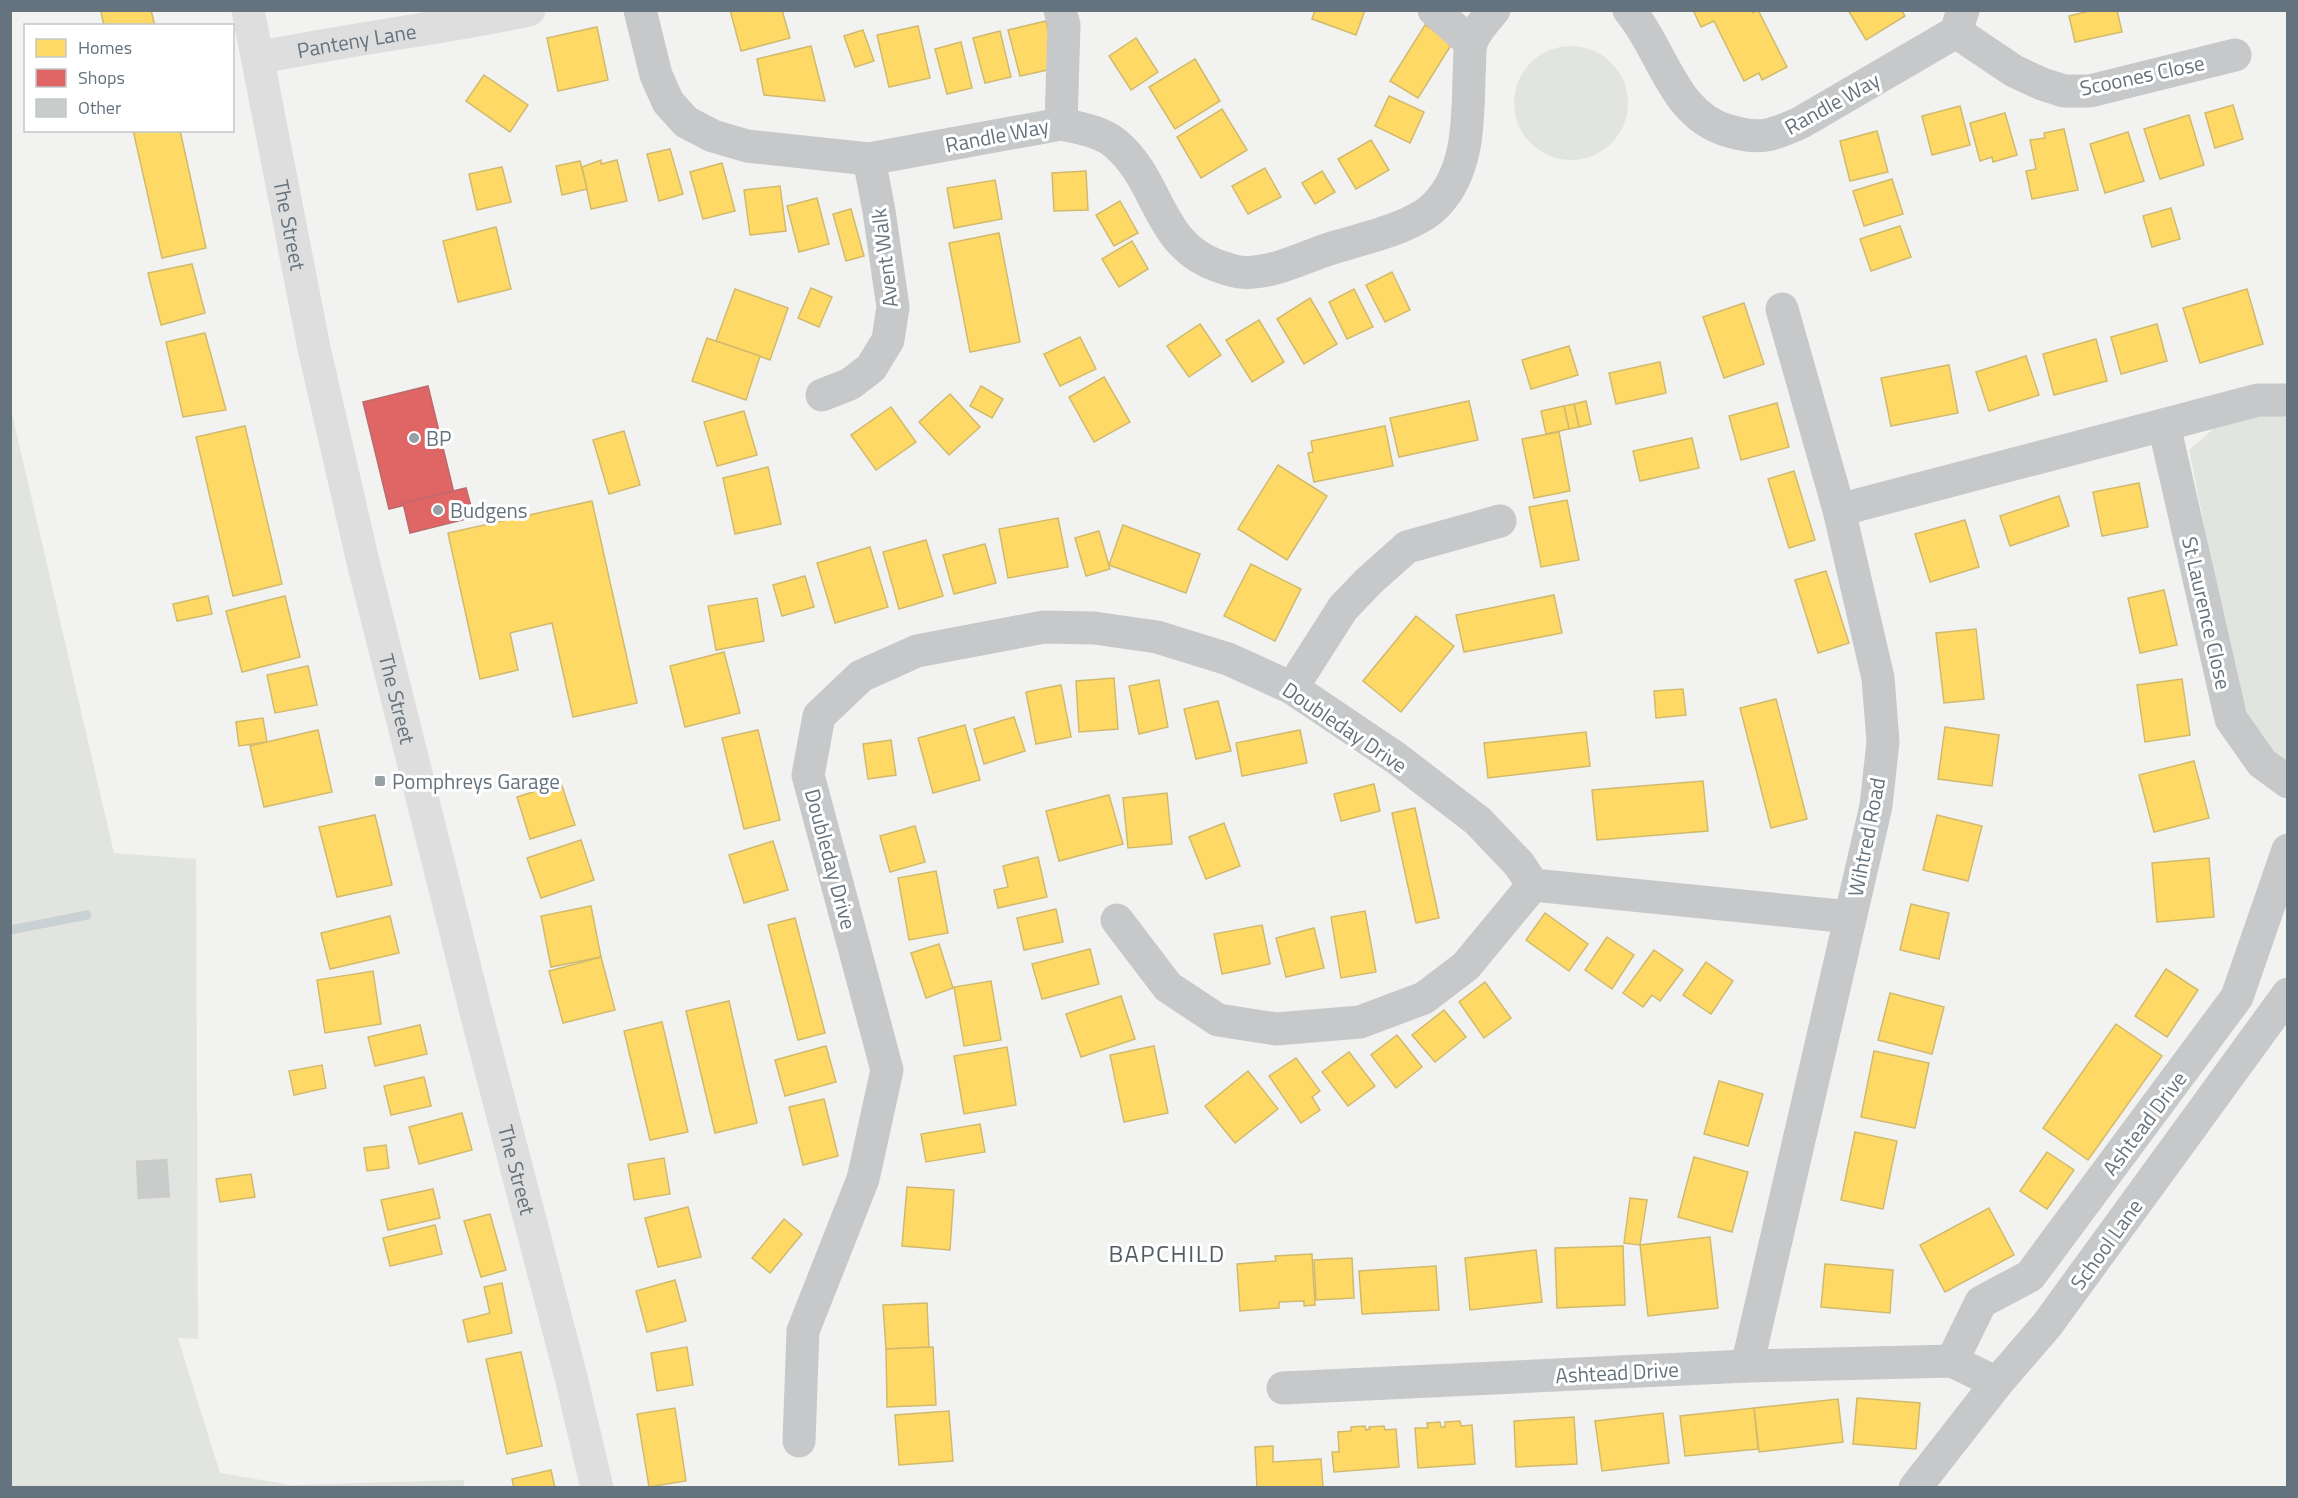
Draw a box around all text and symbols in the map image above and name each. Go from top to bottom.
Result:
street label: Panteny Lane [294,15,418,66]
legend [24,24,234,132]
text: Homes [78,34,132,61]
street label: Scoones Close [2077,46,2207,104]
text: Shops [78,64,125,91]
street label: Randle Way [1778,64,1886,142]
text: Other [78,94,121,121]
street label: Randle Way [943,109,1051,161]
street label: The Street [265,177,315,274]
street label: Avent Walk [862,207,906,309]
place label: BP [426,422,451,454]
marker: BP [407,431,421,445]
place label: Budgens [450,494,528,526]
marker: Budgens [431,503,445,517]
street label: St Laurence Close [2174,533,2240,693]
street label: The Street [371,650,424,748]
street label: Doubleday Drive [1276,673,1414,781]
place label: Pomphreys Garage [392,765,560,797]
marker: Pomphreys Garage [373,774,387,788]
street label: Wihtred Road [1839,775,1893,899]
street label: Doubleday Drive [797,785,865,933]
street label: Ashtead Drive [2094,1064,2194,1182]
street label: The Street [490,1121,544,1219]
street label: School Lane [2062,1192,2150,1296]
district label: BAPCHILD [1108,1235,1226,1271]
street label: Ashtead Drive [1554,1353,1680,1391]

